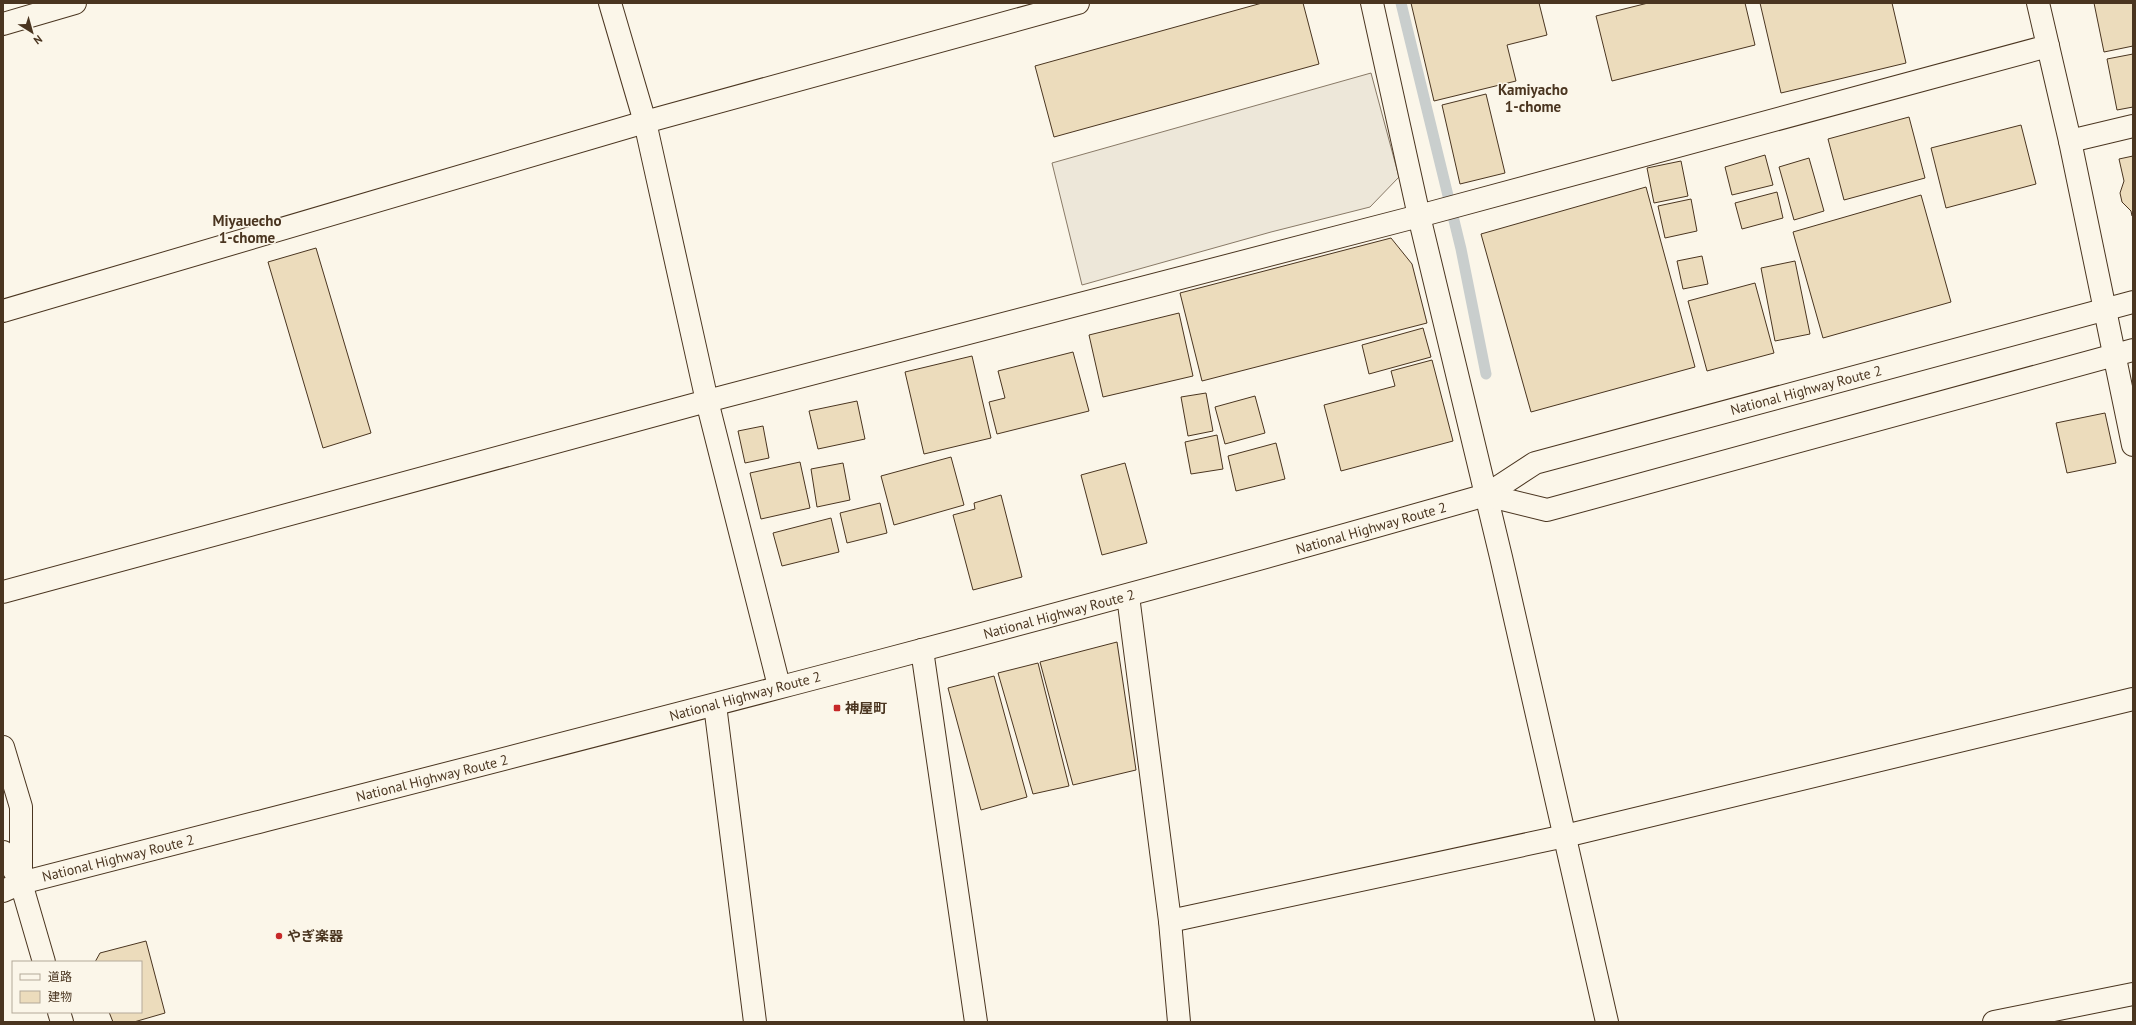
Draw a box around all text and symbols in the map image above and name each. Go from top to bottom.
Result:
north arrow [12,12,52,52]
text: N [31,32,45,48]
district label: Kamiyacho 1-chome [1498,80,1568,116]
district label: Miyauecho 1-chome [213,211,282,247]
street label: National Highway Route 2 [1728,361,1884,419]
street label: National Highway Route 2 [1294,498,1448,558]
street label: National Highway Route 2 [981,585,1137,643]
street label: National Highway Route 2 [667,667,823,725]
place label: 神屋町 [845,699,887,717]
marker: 神屋町 [832,703,842,713]
street label: National Highway Route 2 [354,750,510,806]
street label: National Highway Route 2 [40,830,196,886]
place label: やぎ楽器 [287,927,344,945]
marker: やぎ楽器 [274,931,284,941]
legend [12,961,142,1013]
text: 道路 [48,969,72,984]
text: 建物 [48,989,72,1004]

